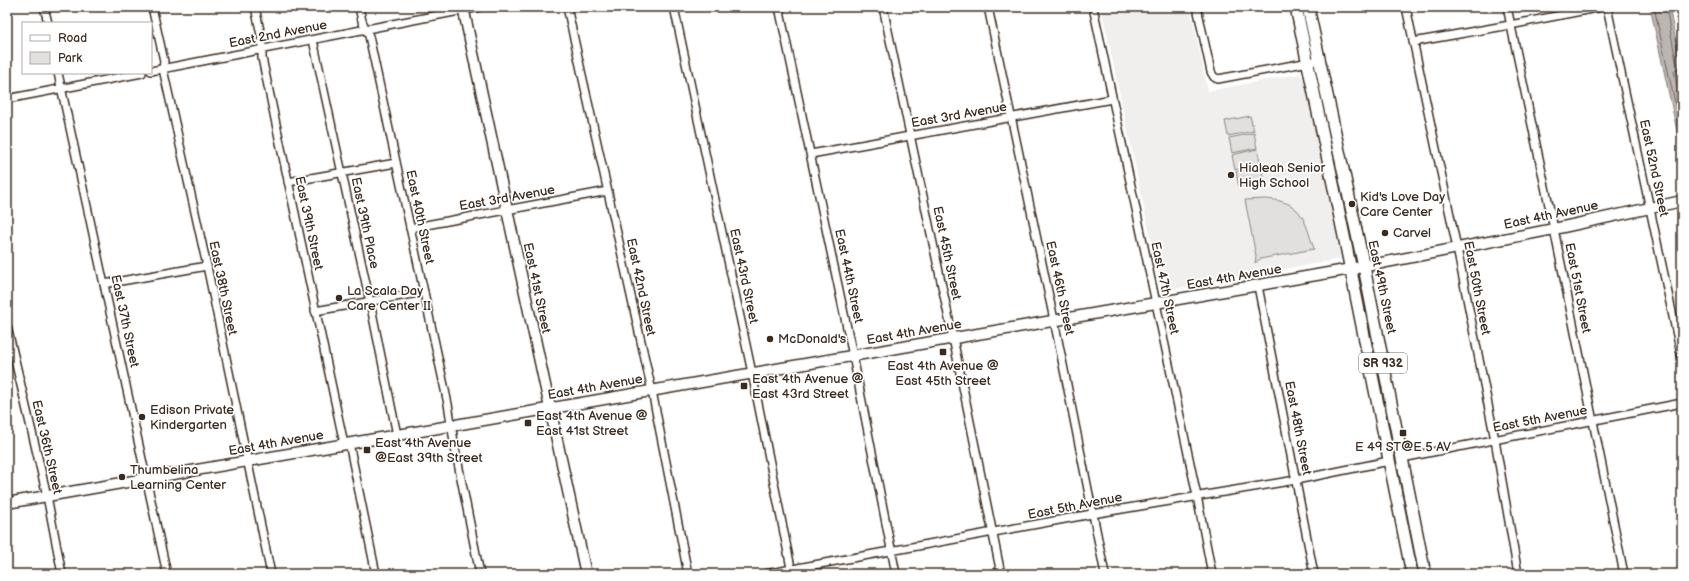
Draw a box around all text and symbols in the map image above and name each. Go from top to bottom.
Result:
street label: East 2nd Avenue [228,17,329,51]
legend [22,22,152,74]
text: Road [58,31,87,46]
text: Park [58,51,82,66]
street label: East 3rd Avenue [910,99,1008,131]
street label: East 52nd Street [1636,118,1672,218]
place label: Hialeah Senior High School [1239,160,1326,191]
street label: East 40th Street [402,169,438,265]
marker: Hialeah Senior High School [1226,170,1236,180]
street label: East 39th Street [291,175,327,271]
street label: East 39th Place [348,176,383,270]
street label: East 3rd Avenue [458,182,556,214]
place label: Kid's Love Day Care Center [1360,189,1445,220]
street label: East 4th Avenue [1502,197,1600,233]
marker: Kid's Love Day Care Center [1347,199,1357,209]
street label: East 45th Street [929,205,965,301]
place label: Carvel [1393,225,1431,241]
street label: East 43rd Street [726,227,762,325]
street label: East 44th Street [831,227,867,325]
marker: Carvel [1380,228,1390,238]
street label: East 42nd Street [623,237,659,337]
street label: East 46th Street [1042,239,1078,337]
street label: East 49th Street [1364,239,1400,335]
street label: East 38th Street [205,240,241,336]
street label: East 47th Street [1147,240,1183,336]
street label: East 50th Street [1460,240,1494,336]
street label: East 41st Street [520,241,554,335]
street label: East 51st Street [1561,241,1595,335]
street label: East 4th Avenue [1185,261,1283,293]
street label: East 37th Street [107,273,143,369]
place label: La Scala Day Care Center II [347,283,431,314]
marker: La Scala Day Care Center II [334,293,344,303]
street label: East 4th Avenue [865,316,963,348]
place label: McDonald's [778,331,847,347]
marker: McDonald's [765,334,775,344]
marker: East 4th Avenue @ East 45th Street [938,347,948,357]
road number: SR 932 [1359,353,1407,373]
place label: East 4th Avenue @ East 45th Street [887,358,999,389]
street label: East 4th Avenue [546,371,644,403]
place label: East 4th Avenue @ East 43rd Street [752,371,864,402]
street label: East 48th Street [1281,380,1315,476]
marker: East 4th Avenue @ East 43rd Street [739,381,749,391]
street label: East 36th Street [28,398,66,496]
place label: Edison Private Kindergarten [150,402,234,433]
street label: East 5th Avenue [1492,402,1589,436]
place label: East 4th Avenue @ East 41st Street [536,408,648,439]
marker: Edison Private Kindergarten [137,412,147,422]
marker: East 4th Avenue @ East 41st Street [523,418,533,428]
street label: East 4th Avenue [227,427,325,459]
marker: E 49 ST@E 5 AV [1398,428,1408,438]
place label: East 4th Avenue @East 39th Street [375,435,482,466]
place label: E 49 ST@E 5 AV [1355,439,1451,455]
marker: East 4th Avenue @East 39th Street [362,445,372,455]
place label: Thumbelina Learning Center [130,462,226,493]
marker: Thumbelina Learning Center [117,472,127,482]
street label: East 5th Avenue [1027,489,1124,523]

